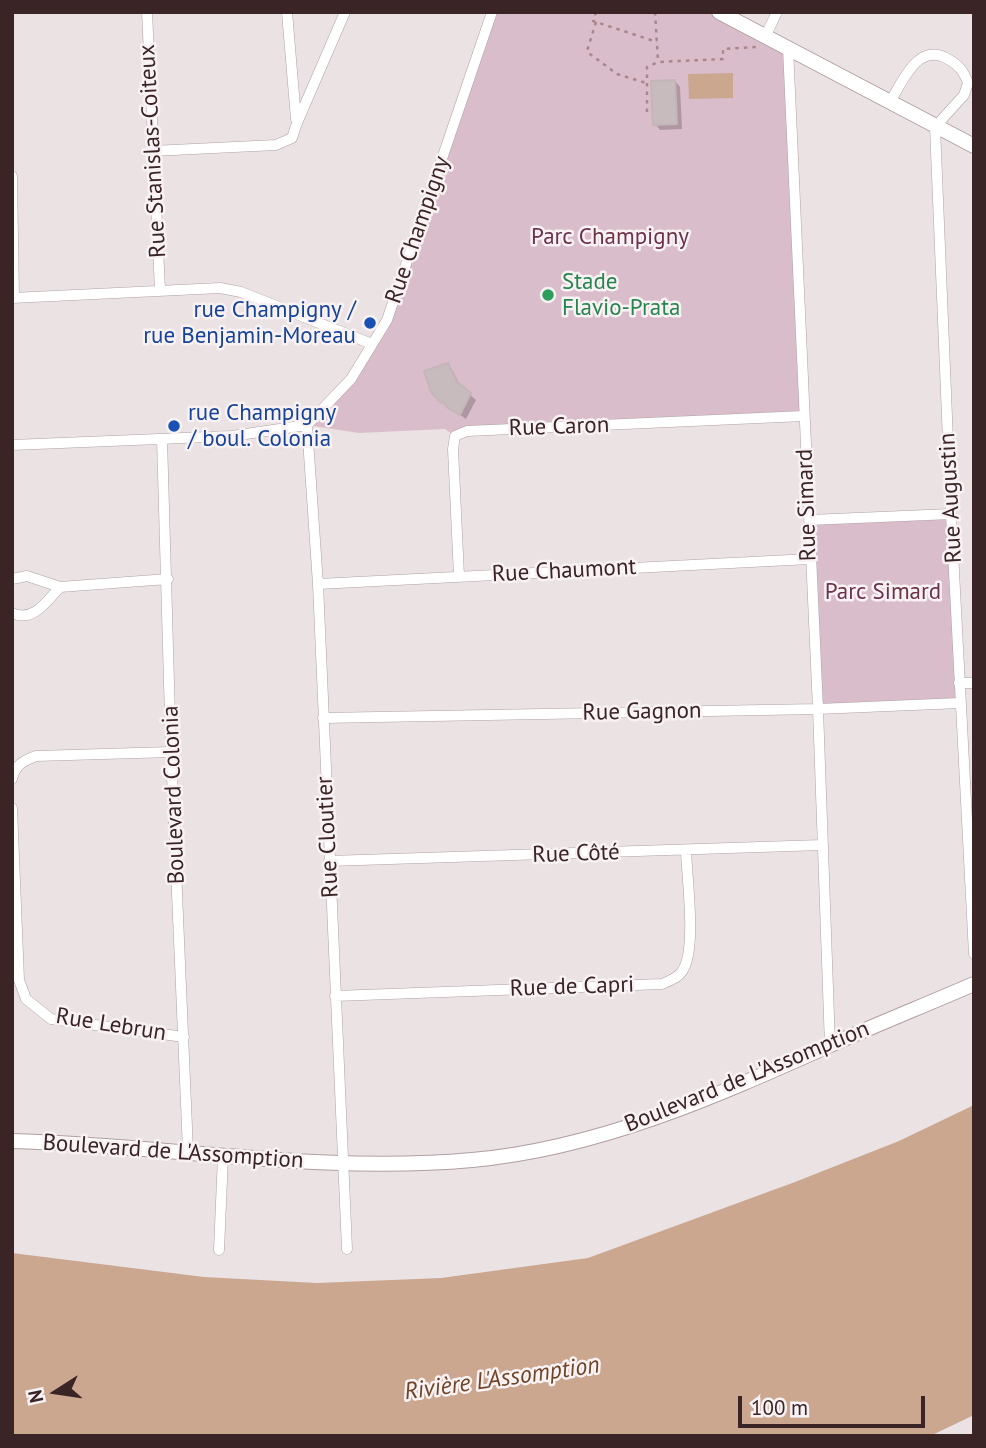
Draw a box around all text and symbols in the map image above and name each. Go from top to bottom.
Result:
street label: Rue Stanislas-Coiteux [134,43,172,259]
street label: Rue Champigny [380,153,456,307]
park label: Parc Champigny [531,223,689,251]
place label: Stade Flavio-Prata [562,268,680,322]
marker: Stade Flavio-Prata [540,287,556,303]
place label: rue Champigny / rue Benjamin-Moreau [143,296,356,350]
marker: rue Champigny / rue Benjamin-Moreau [362,315,378,331]
place label: rue Champigny / boul. Colonia [188,399,336,453]
street label: Rue Caron [508,411,610,443]
marker: rue Champigny / boul. Colonia [166,418,182,434]
street label: Rue Augustin [934,432,968,564]
street label: Rue Simard [791,448,823,562]
street label: Rue Chaumont [491,553,637,589]
park label: Parc Simard [825,578,941,606]
street label: Rue Gagnon [582,697,702,727]
street label: Boulevard Colonia [157,705,191,885]
street label: Rue Cloutier [311,776,345,898]
street label: Rue Côté [532,839,620,869]
street label: Rue de Capri [509,971,635,1003]
street label: Rue Lebrun [54,1003,168,1047]
street label: Boulevard de L'Assomption [621,1015,873,1139]
street label: Boulevard de L'Assomption [42,1129,304,1175]
water label: Rivière L'Assomption [402,1351,602,1407]
north arrow [21,1357,91,1427]
scale bar [741,1382,928,1426]
text: N [22,1388,48,1405]
text: 100 m [751,1394,808,1421]

